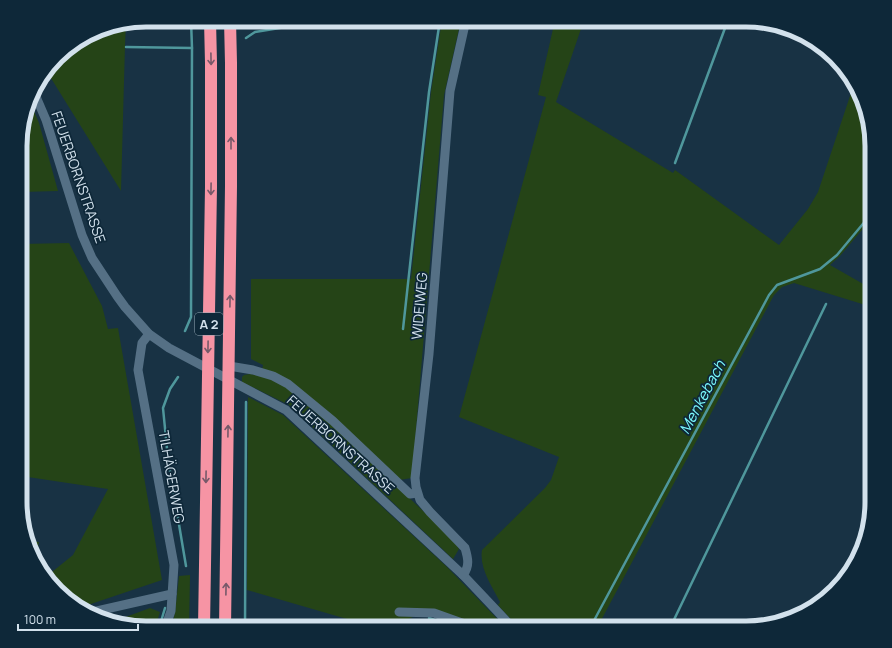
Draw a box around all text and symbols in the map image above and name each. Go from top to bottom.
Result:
one-way arrow [207,52,215,65]
street label: FEUERBORNSTRASSE [47,108,111,246]
one-way arrow [227,137,235,150]
one-way arrow [207,182,215,195]
street label: WIDEIWEG [407,271,431,340]
one-way arrow [226,295,234,308]
road number: A 2 [195,313,223,335]
one-way arrow [204,340,212,353]
water label: Menkebach [674,356,731,437]
street label: FEUERBORNSTRASSE [283,391,399,497]
one-way arrow [224,425,232,438]
street label: TILHÄGERWEG [154,429,190,525]
one-way arrow [202,470,210,483]
one-way arrow [222,583,230,596]
scale bar [18,606,138,632]
text: 100 m [24,611,56,628]

